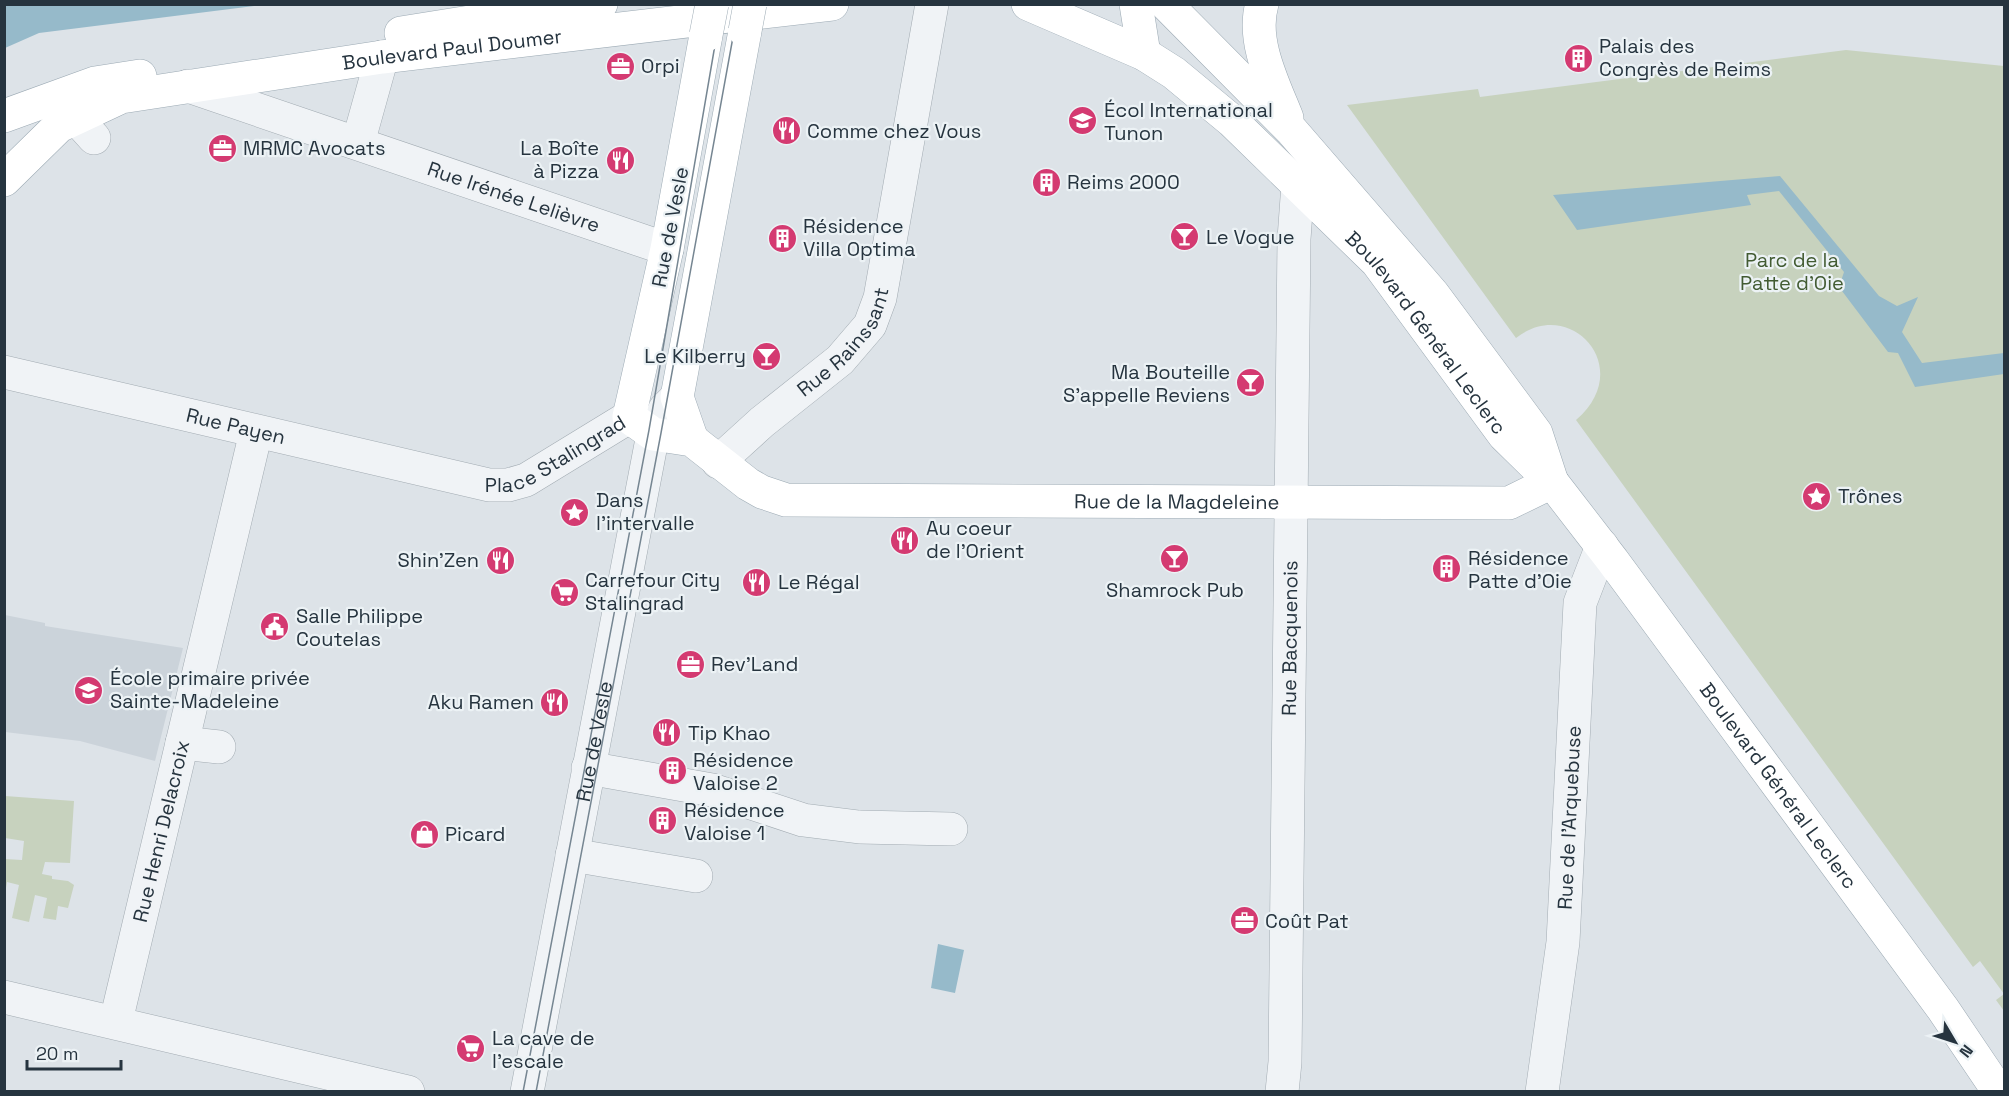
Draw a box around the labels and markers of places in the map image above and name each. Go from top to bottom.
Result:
place label: Palais des Congrès de Reims [1599,33,1771,82]
building icon: Palais des Congrès de Reims [1562,42,1594,74]
office icon: Orpi [604,50,636,82]
place label: Orpi [641,53,680,79]
place label: Écol International Tunon [1104,97,1273,146]
school or university icon: Écol International Tunon [1067,105,1099,137]
restaurant icon: Comme chez Vous [770,115,802,147]
place label: Comme chez Vous [807,118,981,144]
office icon: MRMC Avocats [206,132,238,164]
place label: MRMC Avocats [243,135,385,161]
place label: La Boîte à Pizza [520,135,599,184]
restaurant icon: La Boîte à Pizza [604,144,636,176]
building icon: Reims 2000 [1030,166,1062,198]
place label: Reims 2000 [1067,169,1180,195]
place label: Résidence Villa Optima [803,213,915,262]
bar icon: Le Vogue [1169,221,1201,253]
building icon: Résidence Villa Optima [766,222,798,254]
place label: Le Vogue [1206,224,1294,250]
bar icon: Le Kilberry [751,340,783,372]
place label: Le Kilberry [644,343,746,369]
place label: Ma Bouteille S'appelle Reviens [1063,359,1230,408]
bar icon: Ma Bouteille S'appelle Reviens [1235,367,1267,399]
place icon: Trônes [1801,480,1833,512]
place label: Trônes [1838,483,1902,509]
place label: Dans l'intervalle [596,487,695,536]
place icon: Dans l'intervalle [559,496,591,528]
place label: Au coeur de l'Orient [926,515,1024,564]
restaurant icon: Au coeur de l'Orient [889,524,921,556]
bar icon: Shamrock Pub [1159,543,1191,575]
restaurant icon: Shin'Zen [484,544,516,576]
place label: Résidence Patte d'Oie [1468,545,1572,594]
place label: Shin'Zen [398,547,479,573]
building icon: Résidence Patte d'Oie [1431,553,1463,585]
restaurant icon: Le Régal [741,566,773,598]
place label: Carrefour City Stalingrad [585,567,720,616]
place label: Le Régal [778,569,860,595]
supermarket icon: Carrefour City Stalingrad [548,576,580,608]
place label: Shamrock Pub [1106,577,1244,603]
place label: Salle Philippe Coutelas [296,603,423,652]
public building icon: Salle Philippe Coutelas [259,611,291,643]
office icon: Rev’Land [674,648,706,680]
place label: Rev’Land [711,651,798,677]
place label: École primaire privée Sainte-Madeleine [110,665,310,714]
school or university icon: École primaire privée Sainte-Madeleine [73,674,105,706]
restaurant icon: Aku Ramen [539,686,571,718]
place label: Aku Ramen [428,689,534,715]
restaurant icon: Tip Khao [651,717,683,749]
place label: Tip Khao [688,720,771,746]
place label: Résidence Valoise 2 [693,747,794,796]
building icon: Résidence Valoise 2 [656,755,688,787]
place label: Résidence Valoise 1 [684,797,785,846]
building icon: Résidence Valoise 1 [647,805,679,837]
shop icon: Picard [408,818,440,850]
place label: Picard [445,821,505,847]
office icon: Coût Pat [1228,905,1260,937]
place label: Coût Pat [1265,908,1349,934]
place label: La cave de l'escale [492,1025,595,1074]
supermarket icon: La cave de l'escale [455,1033,487,1065]

